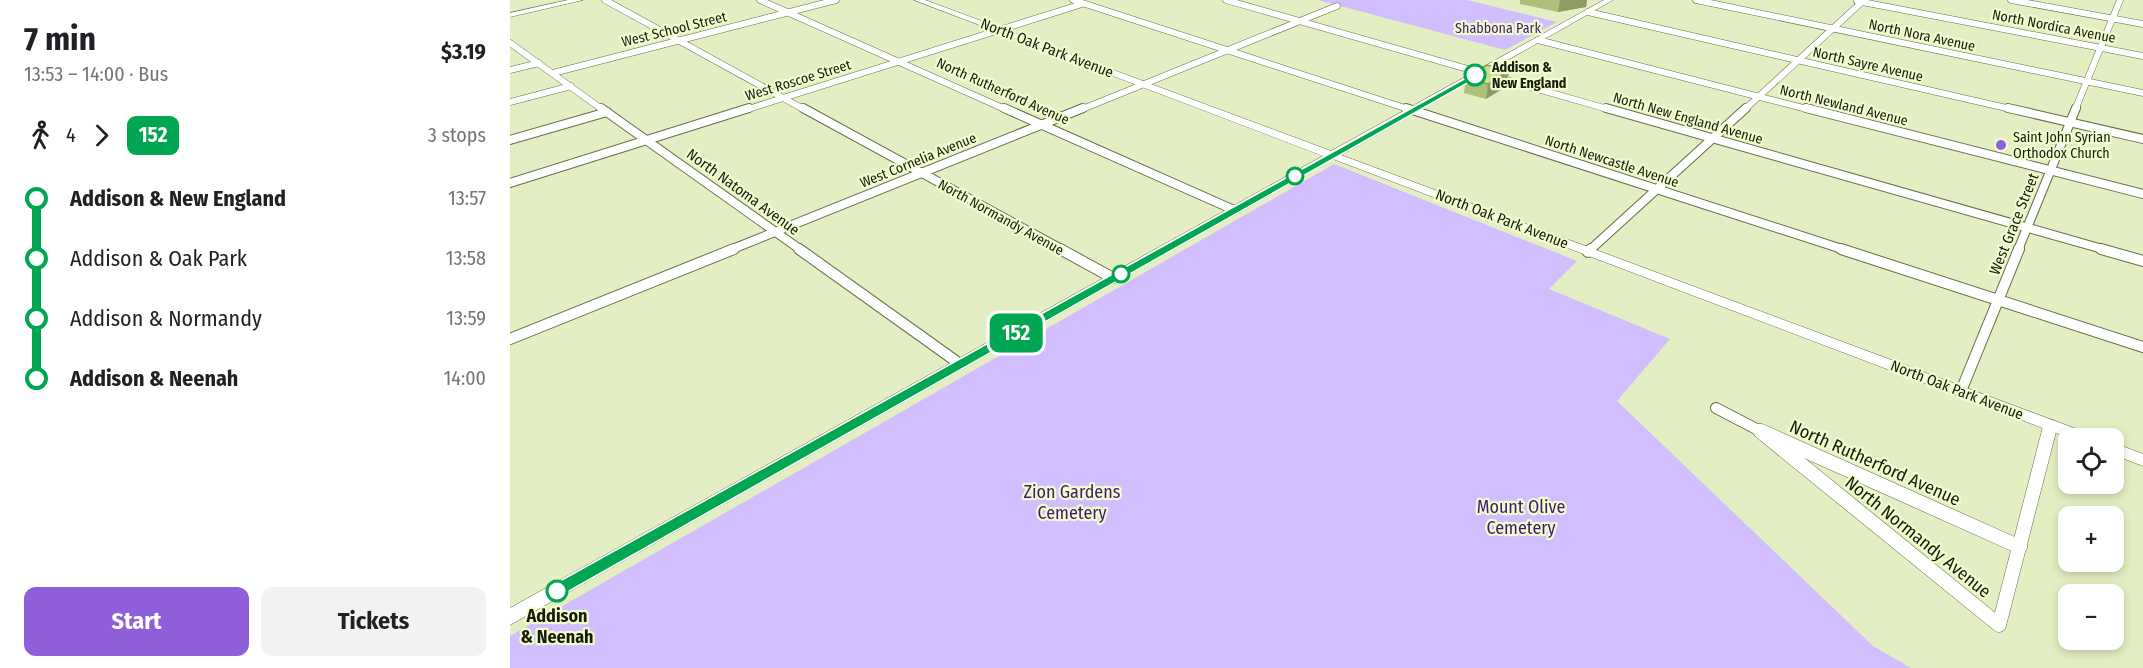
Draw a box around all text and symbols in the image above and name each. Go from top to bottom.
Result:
street label: North Nordica Avenue [1991,6,2117,47]
street label: West School Street [620,8,729,51]
street label: North Oak Park Avenue [978,14,1116,82]
street label: North Nora Avenue [1867,16,1977,55]
text: 7 min [24,19,96,59]
park label: Shabbona Park [1455,20,1541,37]
text: $3.19 [441,38,486,65]
street label: North Sayre Avenue [1811,44,1925,85]
street label: North Rutherford Avenue [934,54,1072,128]
street label: West Roscoe Street [743,56,853,105]
place label: Addison & New England [1491,59,1566,92]
text: 13:53 – 14:00 · Bus [24,62,168,86]
marker: Addison & New England [1464,64,1486,86]
street label: North Newland Avenue [1778,81,1910,130]
street label: North New England Avenue [1611,89,1765,148]
icon: walk [24,119,57,152]
icon: forward [85,119,118,152]
text: 152 [139,122,167,148]
text: 4 [66,123,76,147]
text: 3 stops [428,123,486,147]
street label: West Cornelia Avenue [858,129,979,192]
place label: Saint John Syrian Orthodox Church [2013,129,2111,162]
street label: North Newcastle Avenue [1543,132,1681,191]
marker: Saint John Syrian Orthodox Church [1994,138,2008,152]
street label: North Natoma Avenue [683,145,803,239]
unlabelled marker [1286,167,1304,185]
street label: West Grace Street [1985,170,2043,277]
street label: North Normandy Avenue [935,176,1067,259]
text: Addison & New England [70,185,286,212]
street label: North Oak Park Avenue [1433,185,1571,253]
text: 13:57 [448,186,486,210]
text: Addison & Oak Park [70,245,247,272]
text: 13:58 [446,246,486,270]
unlabelled marker [1112,265,1130,283]
text: Addison & Normandy [70,305,262,332]
text: 13:59 [446,306,486,330]
line badge: 152 [982,314,1050,352]
text: 152 [1002,320,1030,346]
street label: North Oak Park Avenue [1888,356,2026,424]
text: Addison & Neenah [70,365,238,392]
text: 14:00 [443,366,486,390]
street label: North Rutherford Avenue [1786,415,1964,511]
map controls [2058,428,2124,650]
button: locate [2058,428,2124,494]
street label: North Normandy Avenue [1841,471,1995,603]
park label: Zion Gardens Cemetery [1024,481,1121,524]
park label: Mount Olive Cemetery [1477,496,1565,539]
button: + [2058,506,2124,572]
marker: Addison & Neenah [546,580,568,602]
button: − [2058,584,2124,650]
button: Start [24,587,249,656]
button: Tickets [261,587,486,656]
place label: Addison & Neenah [520,605,594,648]

